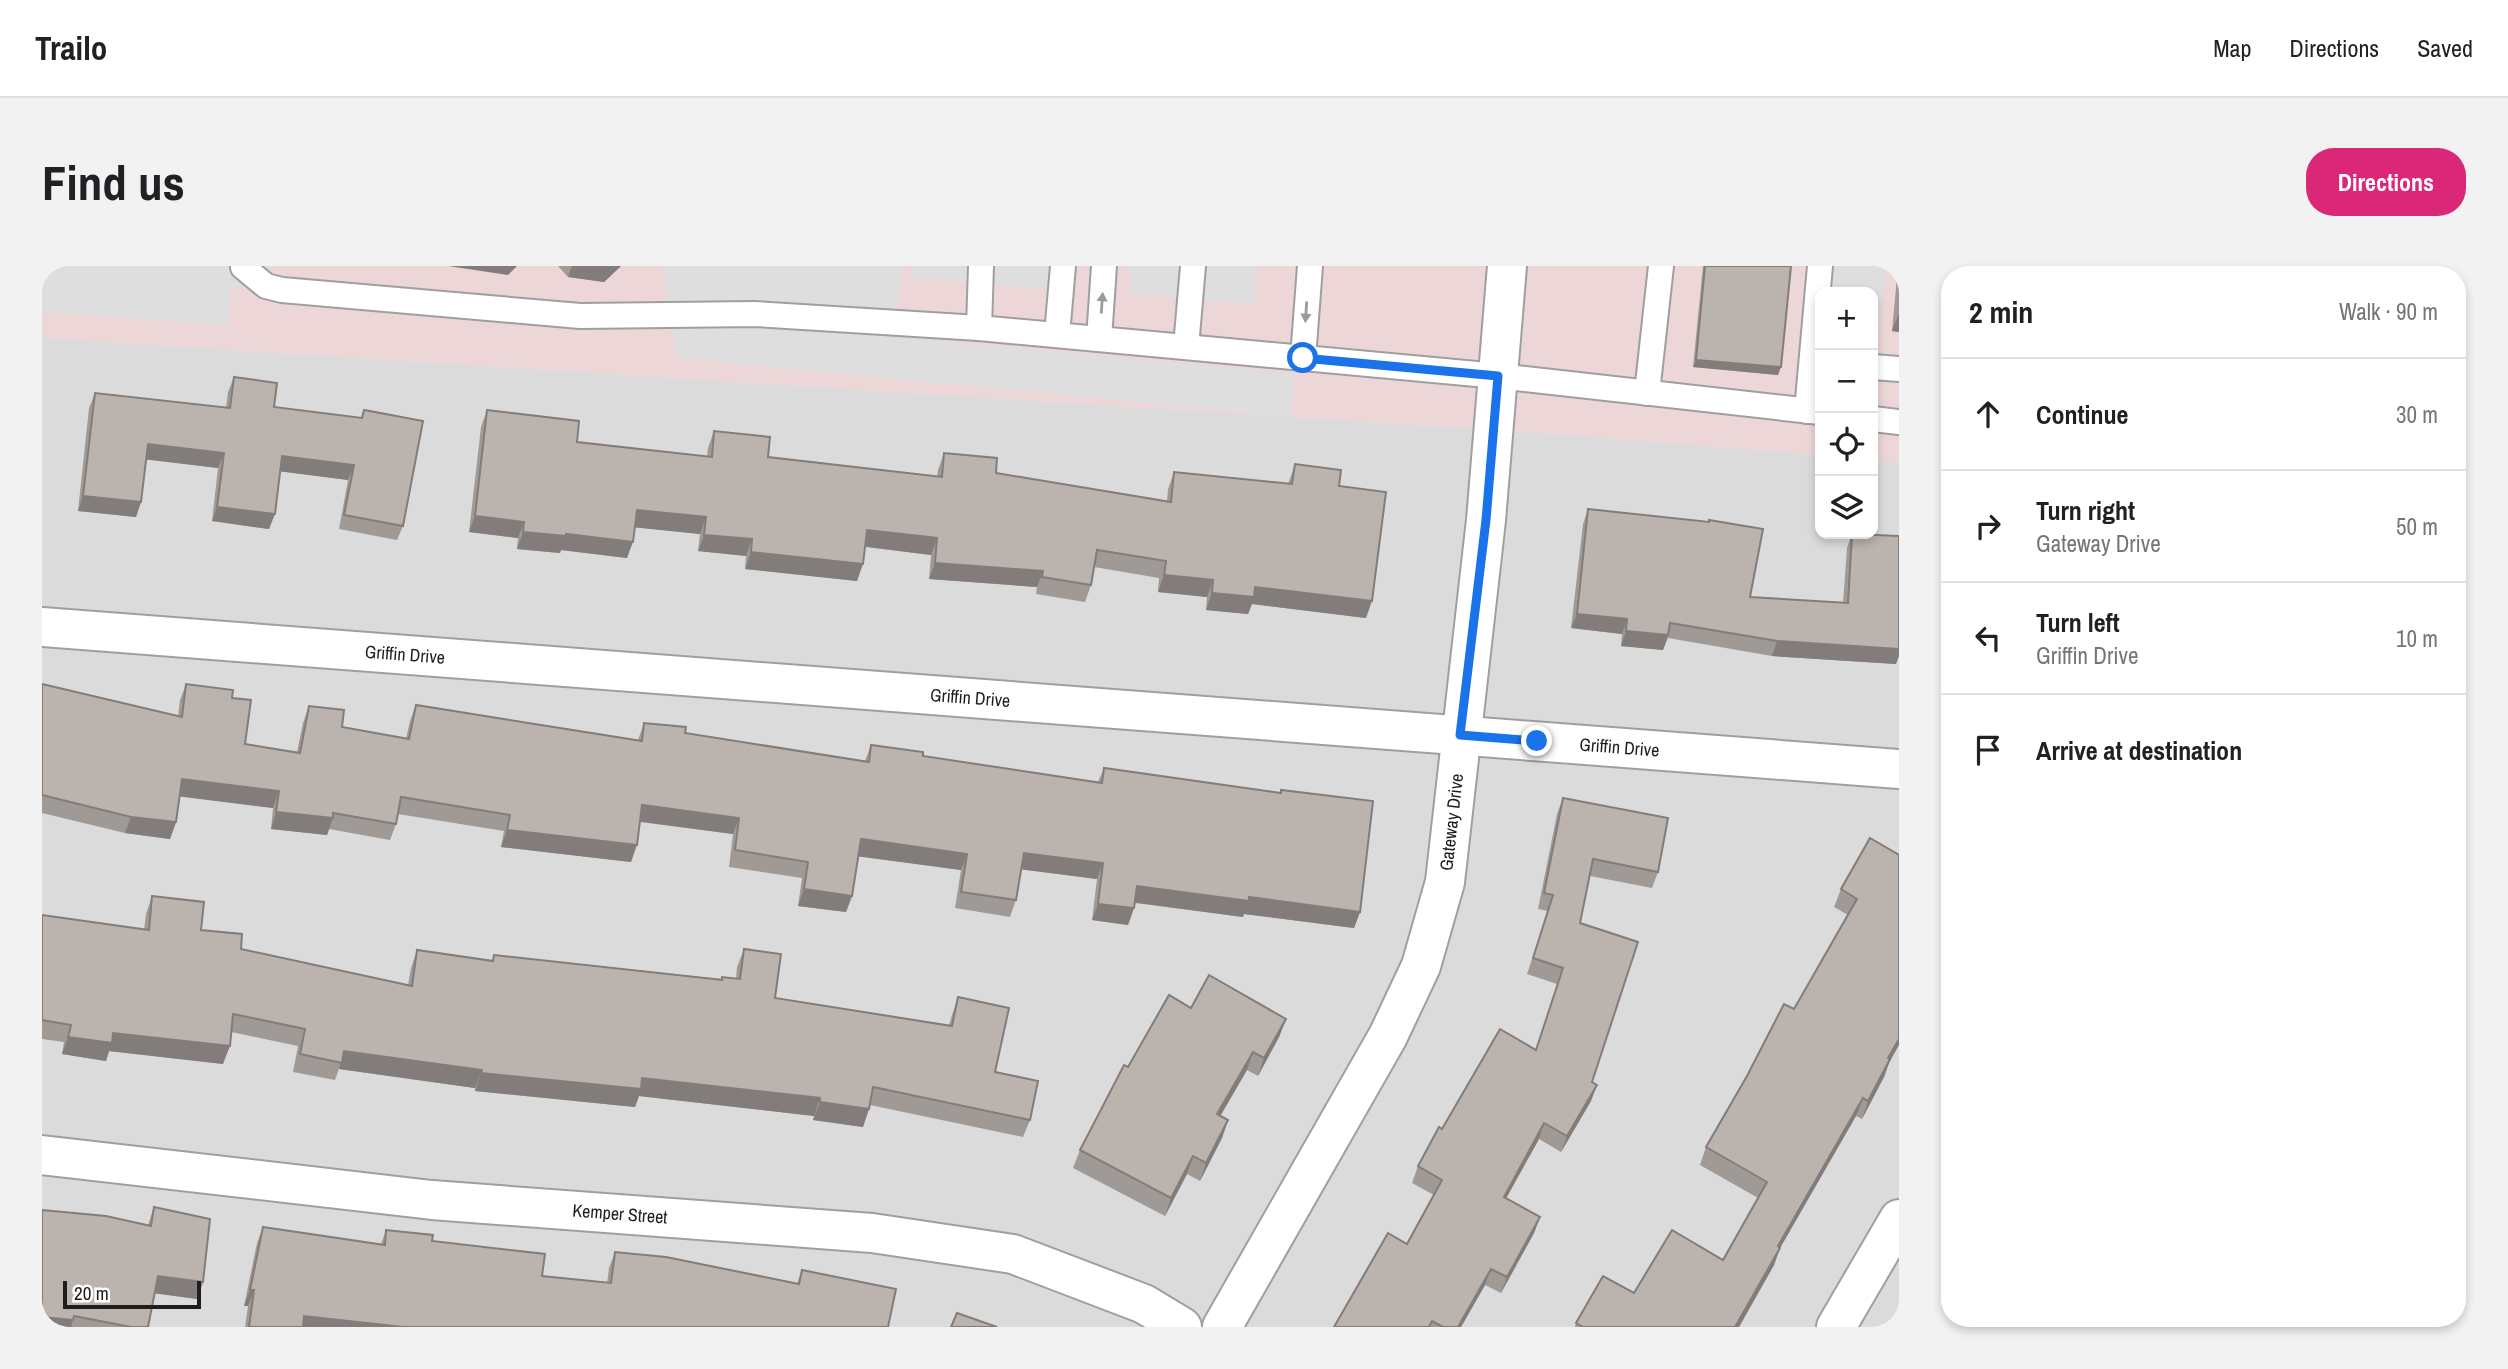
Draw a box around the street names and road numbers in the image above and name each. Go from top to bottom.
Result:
street label: Griffin Drive [364,639,446,670]
street label: Griffin Drive [929,682,1011,713]
street label: Griffin Drive [1578,732,1660,763]
street label: Gateway Drive [1433,772,1469,872]
street label: Kemper Street [571,1198,668,1230]

